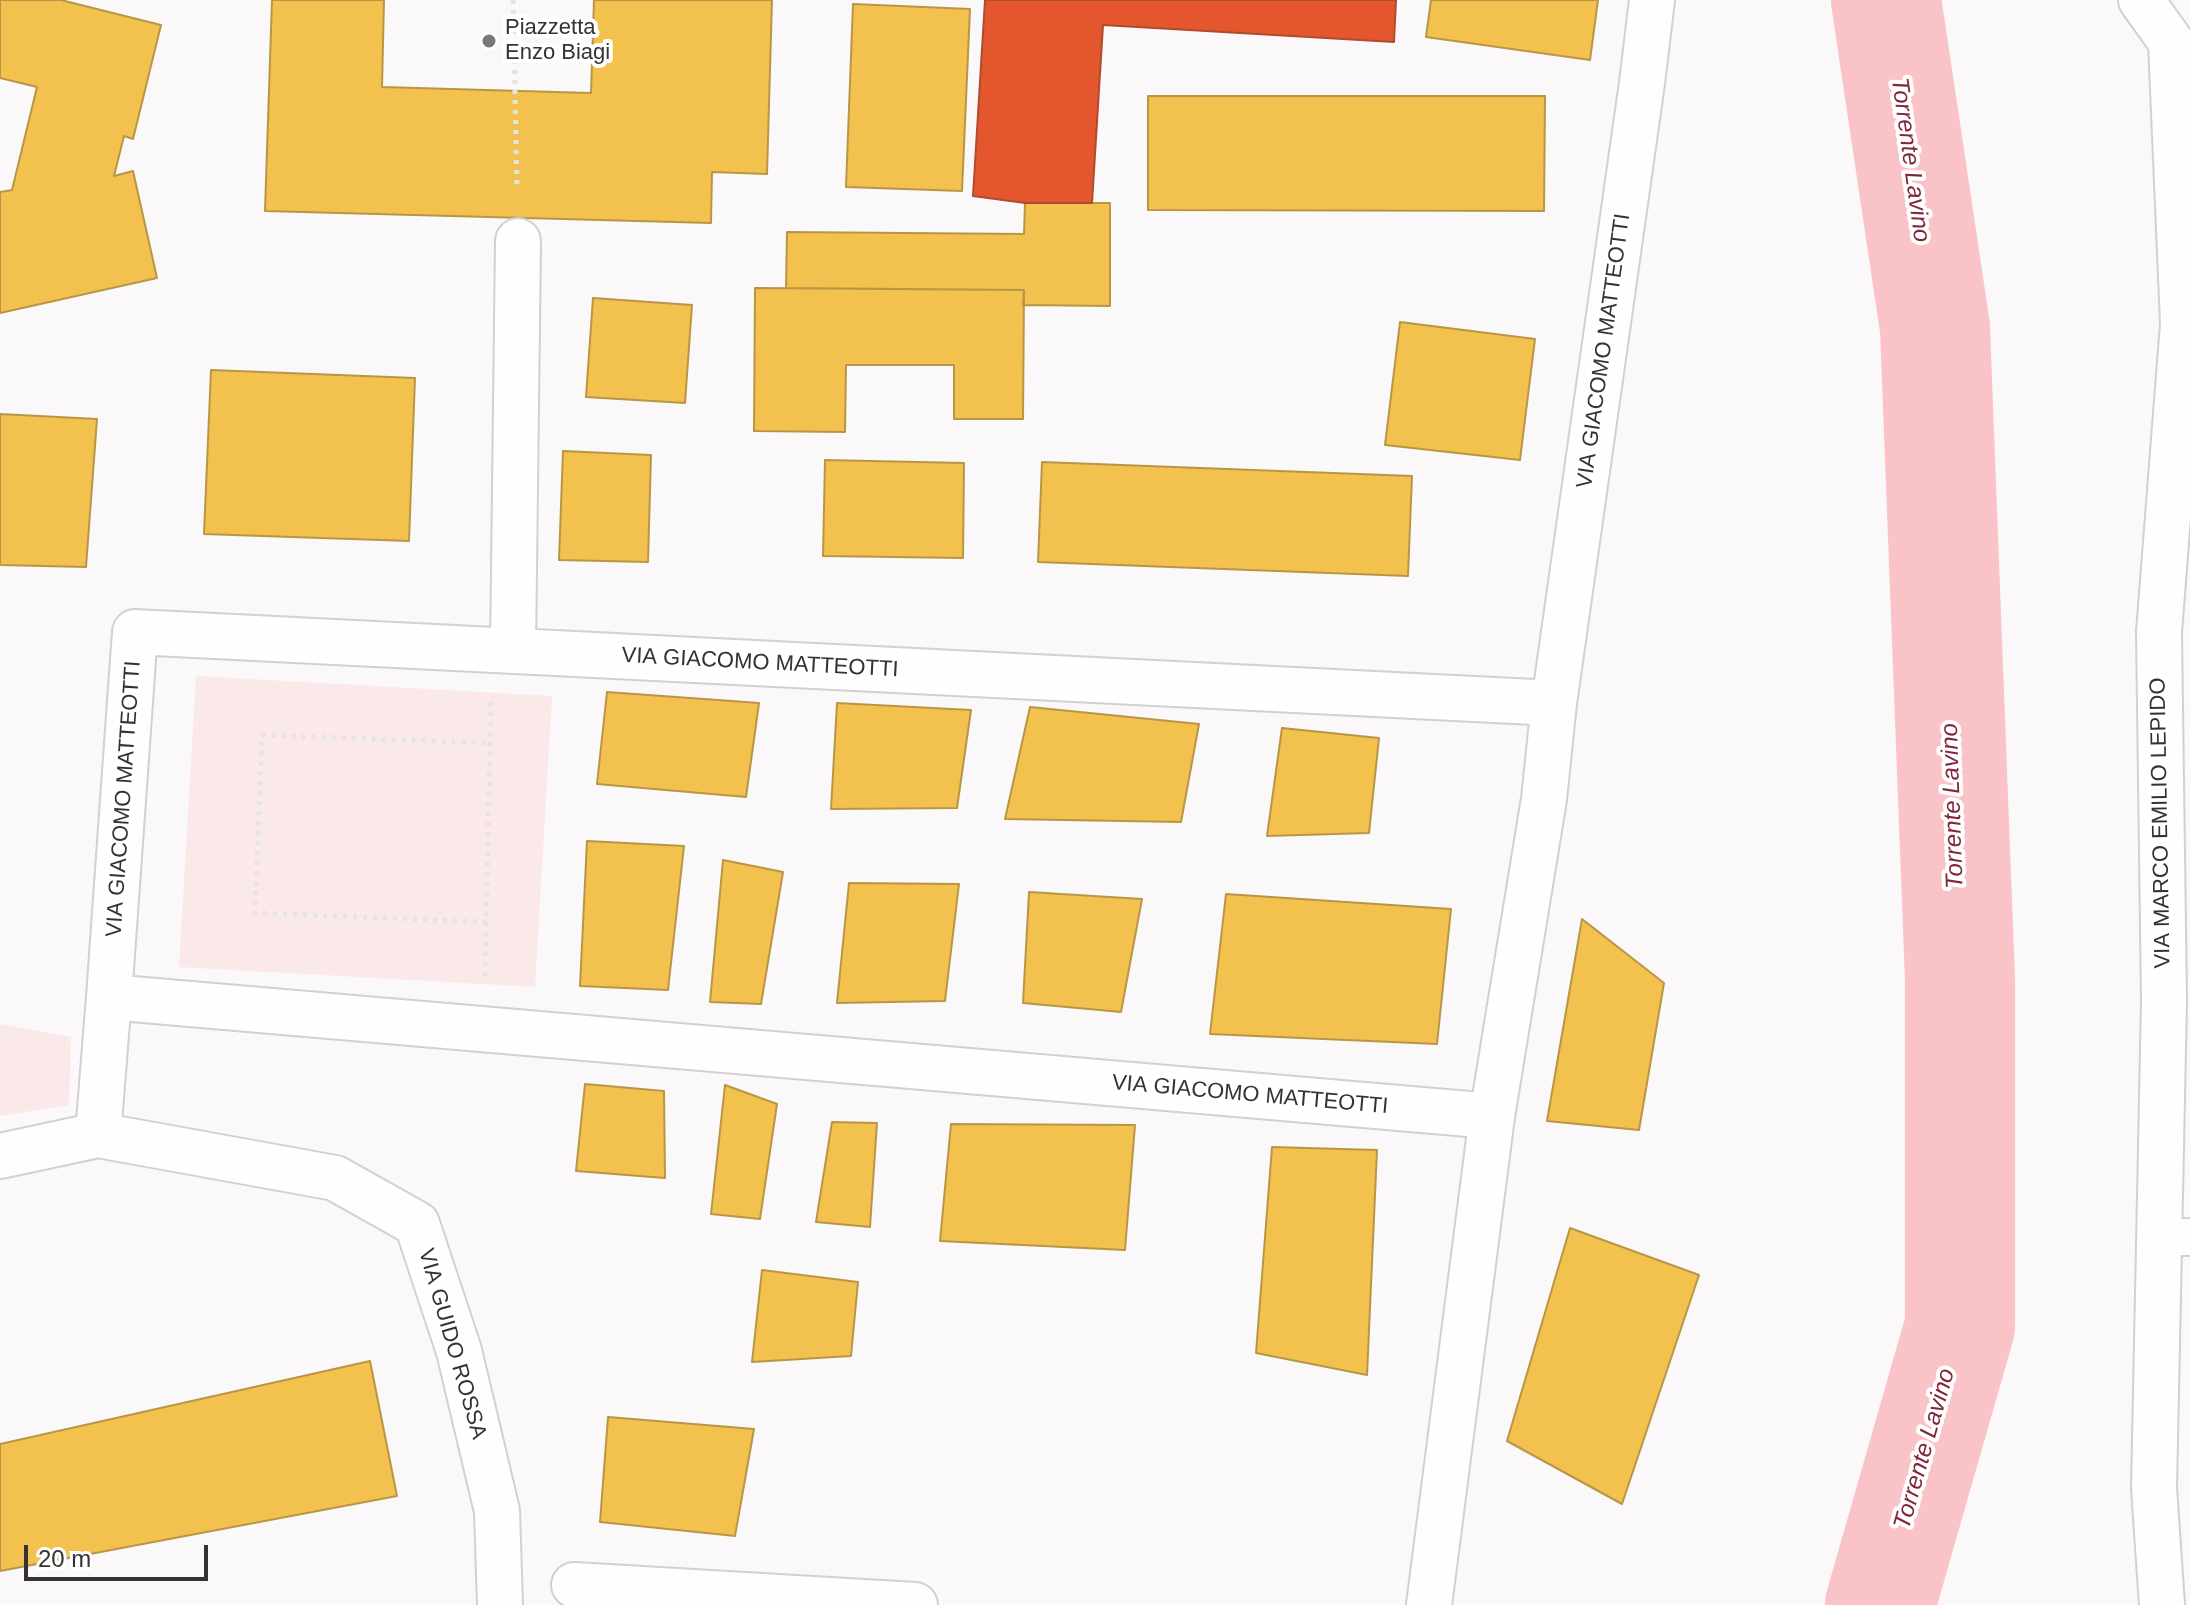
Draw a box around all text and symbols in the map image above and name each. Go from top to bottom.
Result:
place label: Piazzetta Enzo Biagi [505,15,610,66]
marker: Piazzetta Enzo Biagi [480,32,498,50]
water label: Torrente Lavino [1884,76,1936,244]
street label: VIA GIACOMO MATTEOTTI [1572,212,1636,490]
street label: VIA GIACOMO MATTEOTTI [621,643,899,683]
street label: VIA GIACOMO MATTEOTTI [101,660,147,938]
street label: VIA MARCO EMILIO LEPIDO [2145,677,2177,969]
water label: Torrente Lavino [1936,723,1970,889]
street label: VIA GIACOMO MATTEOTTI [1111,1070,1389,1120]
street label: VIA GUIDO ROSSA [412,1246,492,1442]
water label: Torrente Lavino [1888,1365,1962,1533]
scale bar [28,1529,212,1579]
text: 20 m [38,1545,91,1572]

